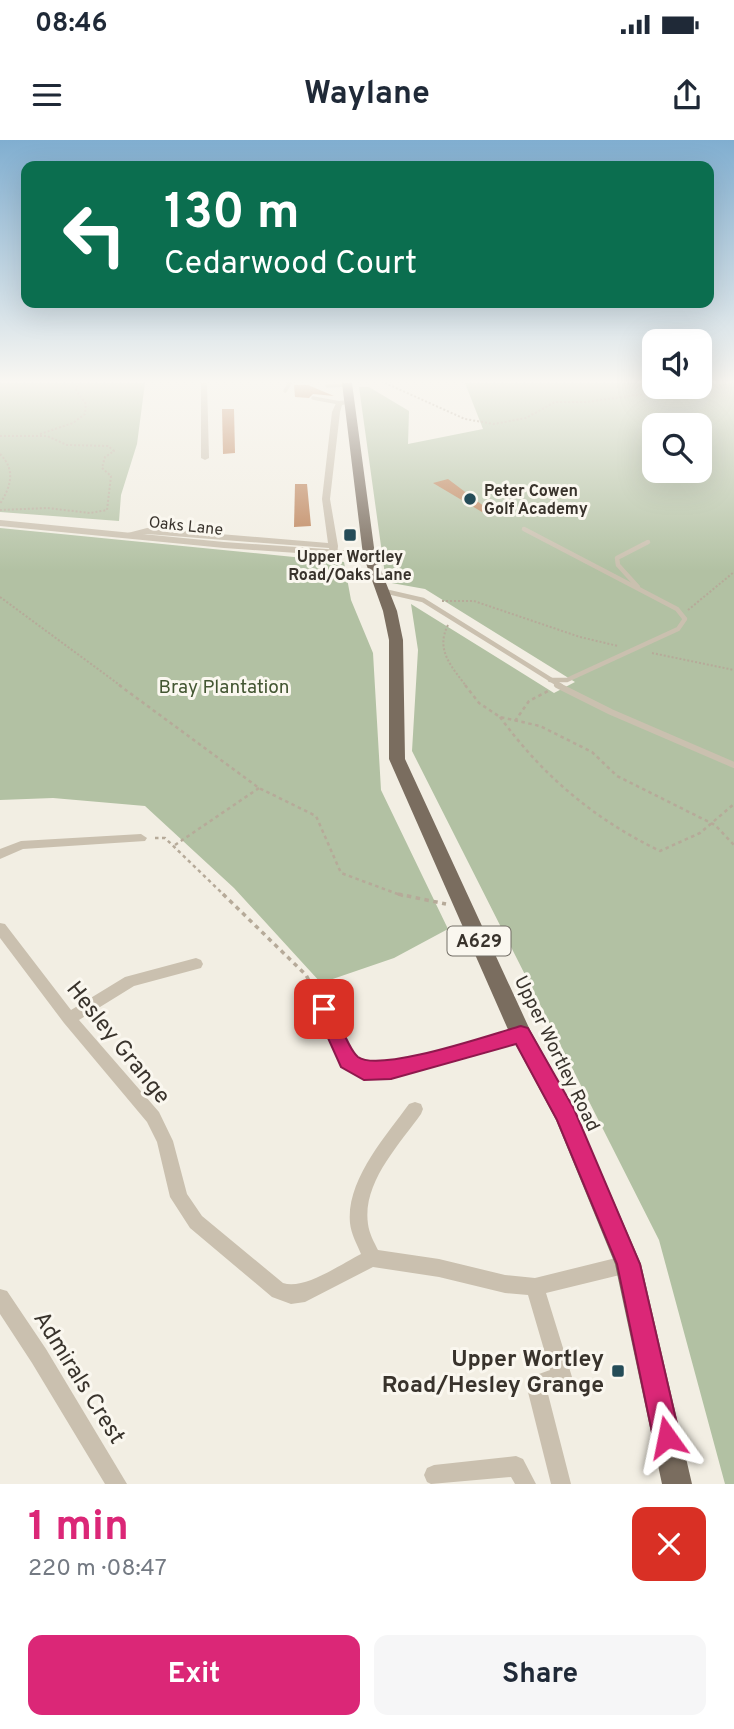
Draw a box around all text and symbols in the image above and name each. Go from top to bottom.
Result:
text: 08:46 [35,8,107,41]
text: Waylane [304,75,430,115]
icon: menu [28,76,66,114]
icon: share [668,76,706,114]
text: 130 m [164,184,300,246]
icon: left [49,189,140,280]
text: Cedarwood Court [164,245,417,285]
map controls [642,329,712,483]
button: sound [642,329,712,399]
button: search [642,413,712,483]
place label: Peter Cowen Golf Academy [484,482,588,520]
marker: Peter Cowen Golf Academy [462,491,478,507]
street label: Oaks Lane [148,513,224,541]
marker: Upper Wortley Road/Oaks Lane [342,527,358,543]
place label: Upper Wortley Road/Oaks Lane [288,548,412,586]
park label: Bray Plantation [158,676,290,700]
road number: A629 [448,926,510,956]
street label: Upper Wortley Road [508,972,604,1136]
street label: Hesley Grange [59,976,175,1111]
pin [294,979,354,1039]
icon: arrive [305,990,343,1028]
street label: Admirals Crest [26,1307,130,1450]
place label: Upper Wortley Road/Hesley Grange [382,1346,604,1401]
marker: Upper Wortley Road/Hesley Grange [610,1363,626,1379]
position arrow [630,1400,704,1474]
text: 1 min [28,1502,129,1555]
button: close [632,1507,706,1581]
text: 220 m · 08:47 [28,1555,167,1584]
button: Exit [28,1635,360,1715]
button: Share [374,1635,706,1715]

